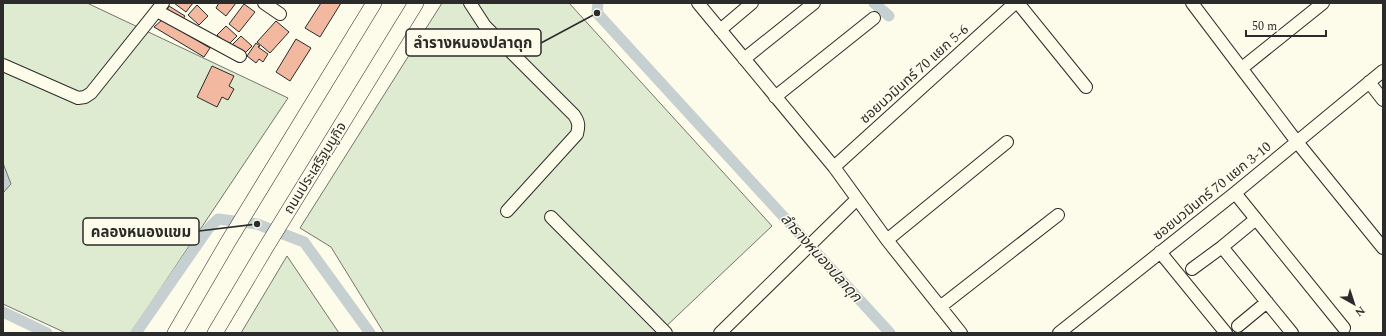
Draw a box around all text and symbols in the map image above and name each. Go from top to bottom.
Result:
scale bar [1246,12,1326,38]
text: 50 m [1252,17,1277,36]
street label: ซอยนวมินทร์ 70 แยก 5-6 [855,19,973,129]
callout: ลำรางหนองปลาดุก [406,29,541,56]
text: ลำรางหนองปลาดุก [414,32,532,55]
street label: ถนนประเสริฐมนูกิจ [278,118,352,218]
street label: ซอยนวมินทร์ 70 แยก 3-10 [1148,137,1276,245]
water label: ลำรางหนองปลาดุก [775,208,868,308]
callout: คลองหนองแขม [83,218,199,245]
text: คลองหนองแขม [91,221,191,244]
north arrow [1334,284,1374,324]
text: N [1351,302,1369,321]

